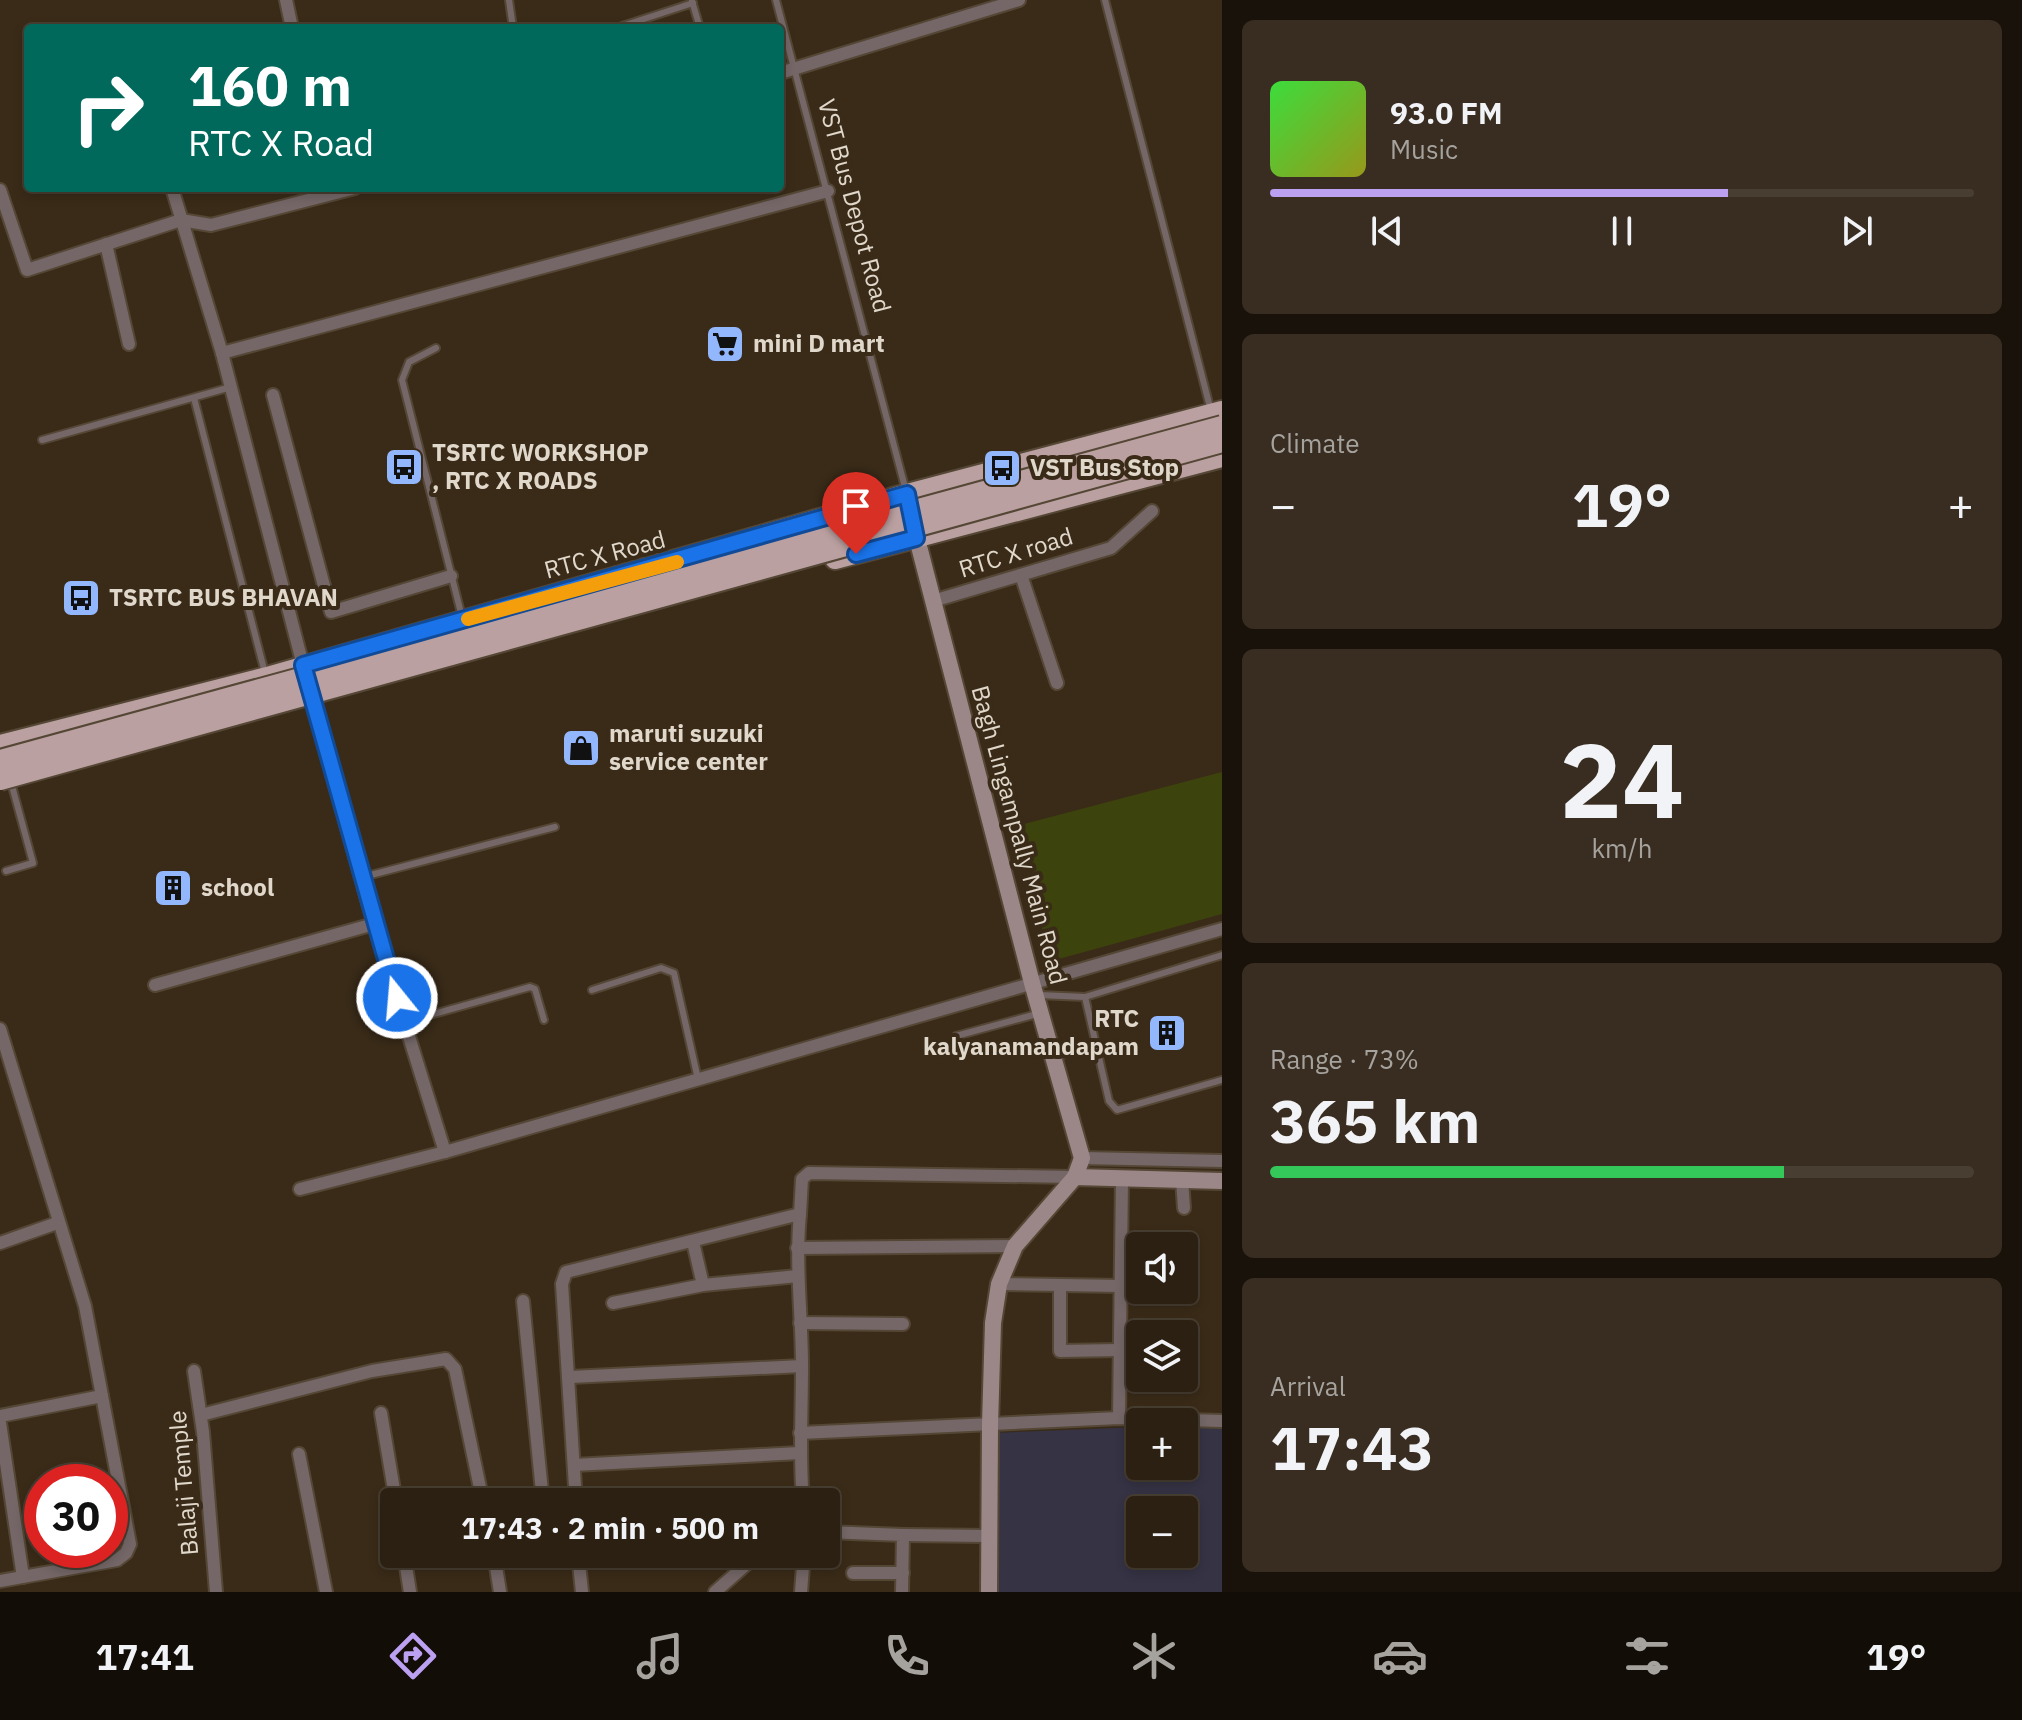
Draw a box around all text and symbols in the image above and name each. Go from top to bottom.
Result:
text: 160 m [188,49,352,121]
icon: right [56,56,160,160]
text: 93.0 FM [1390,93,1503,132]
street label: VST Bus Depot Road [811,95,899,316]
text: RTC X Road [188,119,374,166]
text: Music [1390,132,1458,166]
icon: previous [1365,209,1409,253]
icon: pause [1600,209,1644,253]
icon: next [1835,209,1879,253]
supermarket icon: mini D mart [704,323,746,365]
place label: mini D mart [753,327,885,359]
text: Climate [1270,426,1360,460]
place label: TSRTC WORKSHOP , RTC X ROADS [432,436,649,496]
bus stop icon: TSRTC WORKSHOP , RTC X ROADS [383,446,425,488]
bus stop icon: VST Bus Stop [981,447,1023,489]
place label: VST Bus Stop [1030,451,1179,483]
text: 19° [1572,465,1672,544]
pin [822,472,890,554]
text: − [1270,476,1296,533]
text: + [1948,476,1974,533]
icon: arrive [834,484,878,528]
street label: RTC X road [955,520,1077,585]
street label: RTC X Road [541,523,669,586]
bus stop icon: TSRTC BUS BHAVAN [60,577,102,619]
place label: TSRTC BUS BHAVAN [109,581,338,613]
street label: Bagh Lingampally Main Road [965,682,1075,988]
text: 24 [1560,711,1684,847]
place label: maruti suzuki service center [609,717,768,777]
shop icon: maruti suzuki service center [560,727,602,769]
text: km/h [1591,831,1653,865]
building icon: school [152,867,194,909]
place label: school [201,871,274,903]
position arrow [355,956,439,1040]
place label: RTC kalyanamandapam [923,1002,1139,1062]
building icon: RTC kalyanamandapam [1146,1012,1188,1054]
text: Range · 73% [1270,1042,1419,1076]
text: 365 km [1270,1081,1480,1160]
map controls [1126,1232,1198,1568]
button: sound [1126,1232,1198,1304]
button: layers [1126,1320,1198,1392]
text: Arrival [1270,1369,1346,1403]
button: + [1126,1408,1198,1480]
text: 17:43 [1270,1408,1434,1487]
street label: Balaji Temple [161,1409,205,1557]
speed limit sign: 30 [24,1464,128,1568]
button: − [1126,1496,1198,1568]
text: 17:43 · 2 min · 500 m [461,1508,759,1547]
icon: directions [385,1628,441,1684]
icon: music [632,1628,688,1684]
icon: phone [879,1628,935,1684]
icon: climate [1126,1628,1182,1684]
icon: car [1372,1628,1428,1684]
icon: filters [1619,1628,1675,1684]
text: 17:41 [95,1633,194,1680]
text: 19° [1866,1633,1926,1680]

